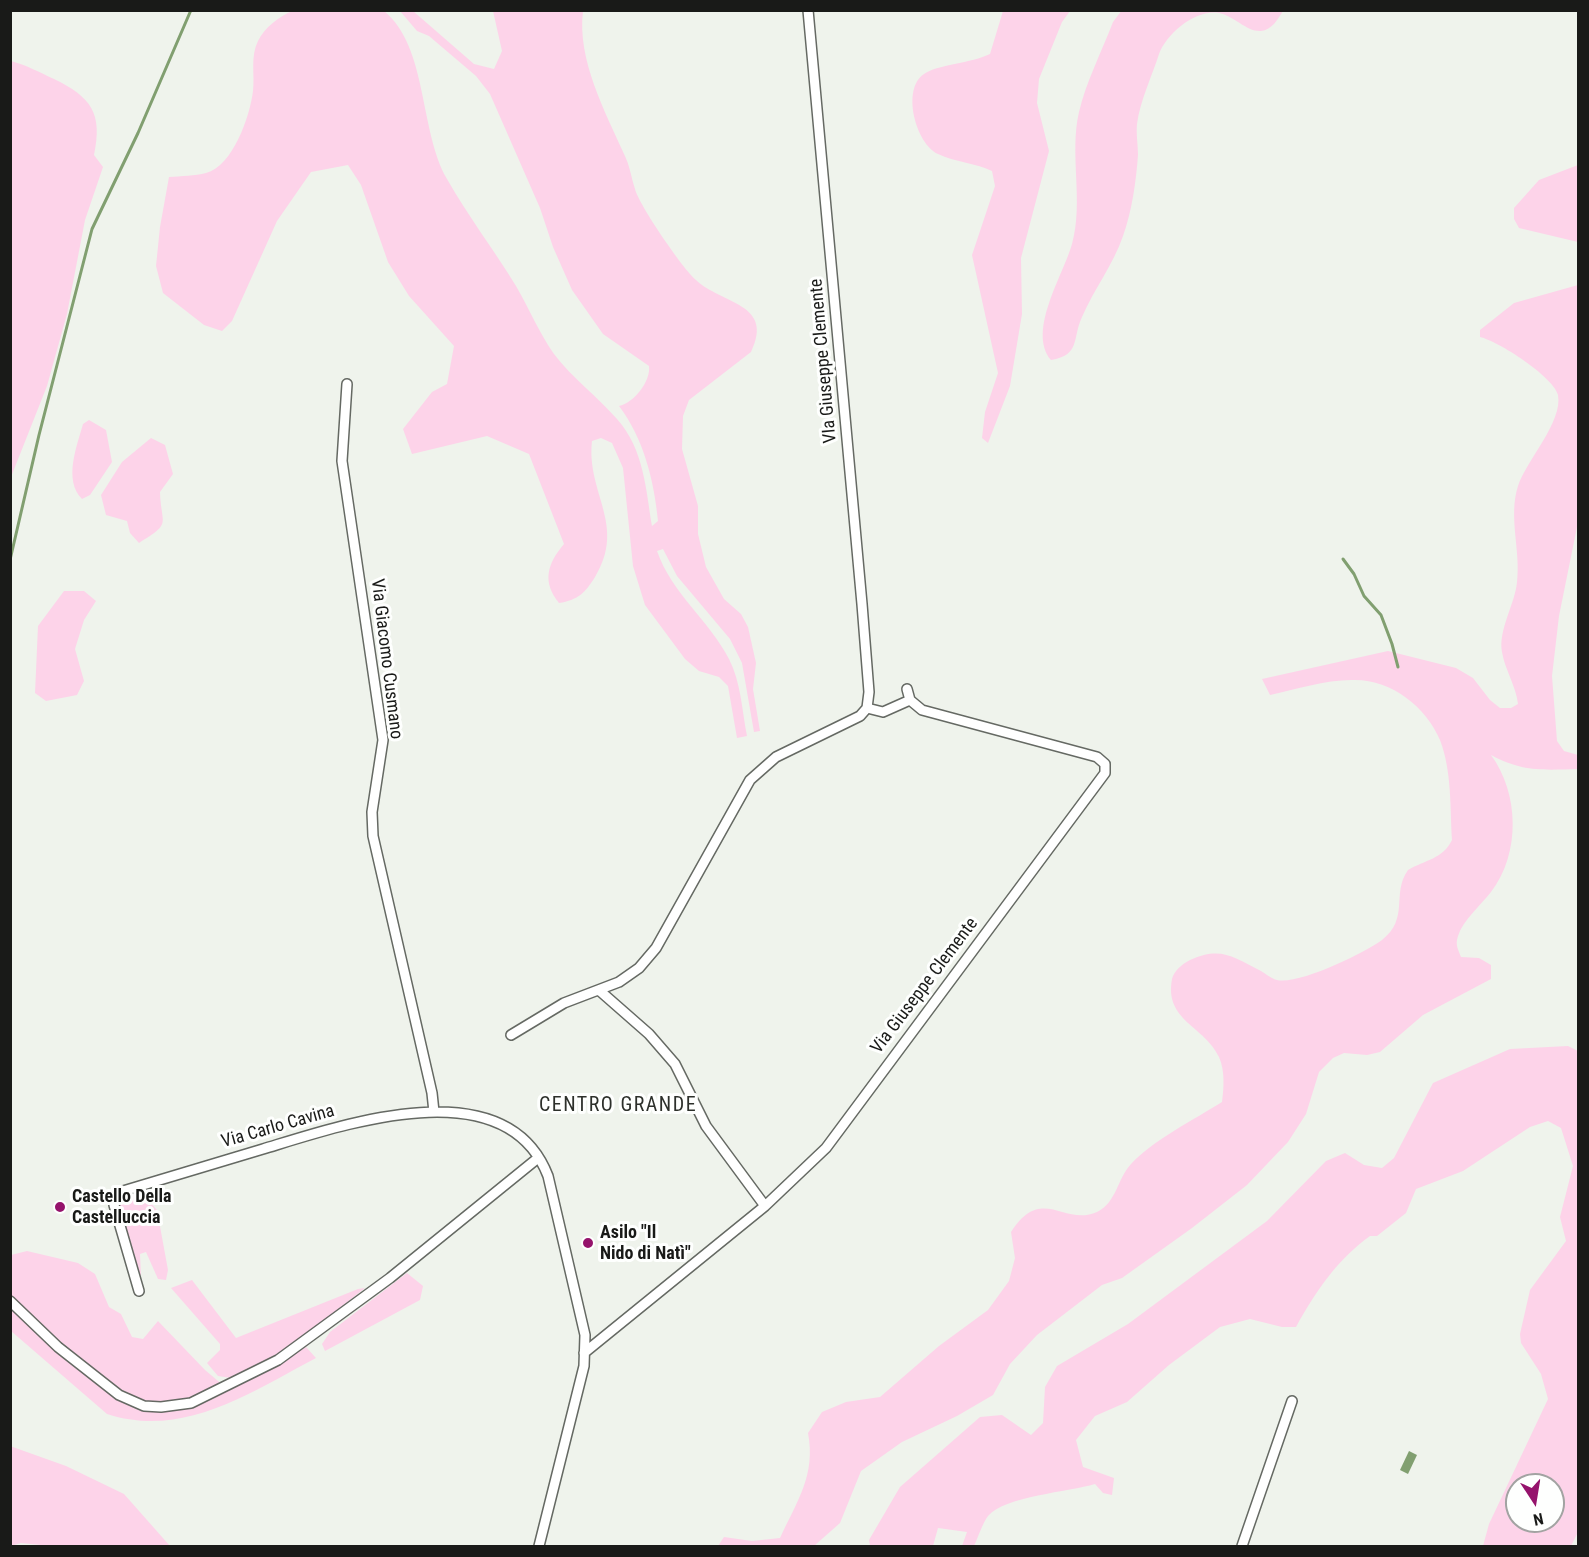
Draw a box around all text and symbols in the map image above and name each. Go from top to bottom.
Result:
street label: VIa Giuseppe Clemente [806,278,842,444]
street label: Via Giacomo Cusmano [365,578,407,740]
street label: Via Giuseppe Clemente [867,914,983,1058]
district label: CENTRO GRANDE [539,1094,697,1118]
street label: Via Carlo Cavina [219,1101,337,1153]
place label: Castello Della Castelluccia [72,1186,172,1228]
marker: Castello Della Castelluccia [53,1200,67,1214]
place label: Asilo "Il Nido di Natì" [600,1222,691,1264]
marker: Asilo "Il Nido di Natì" [581,1236,595,1250]
north arrow [1505,1473,1565,1533]
text: N [1532,1509,1545,1529]

